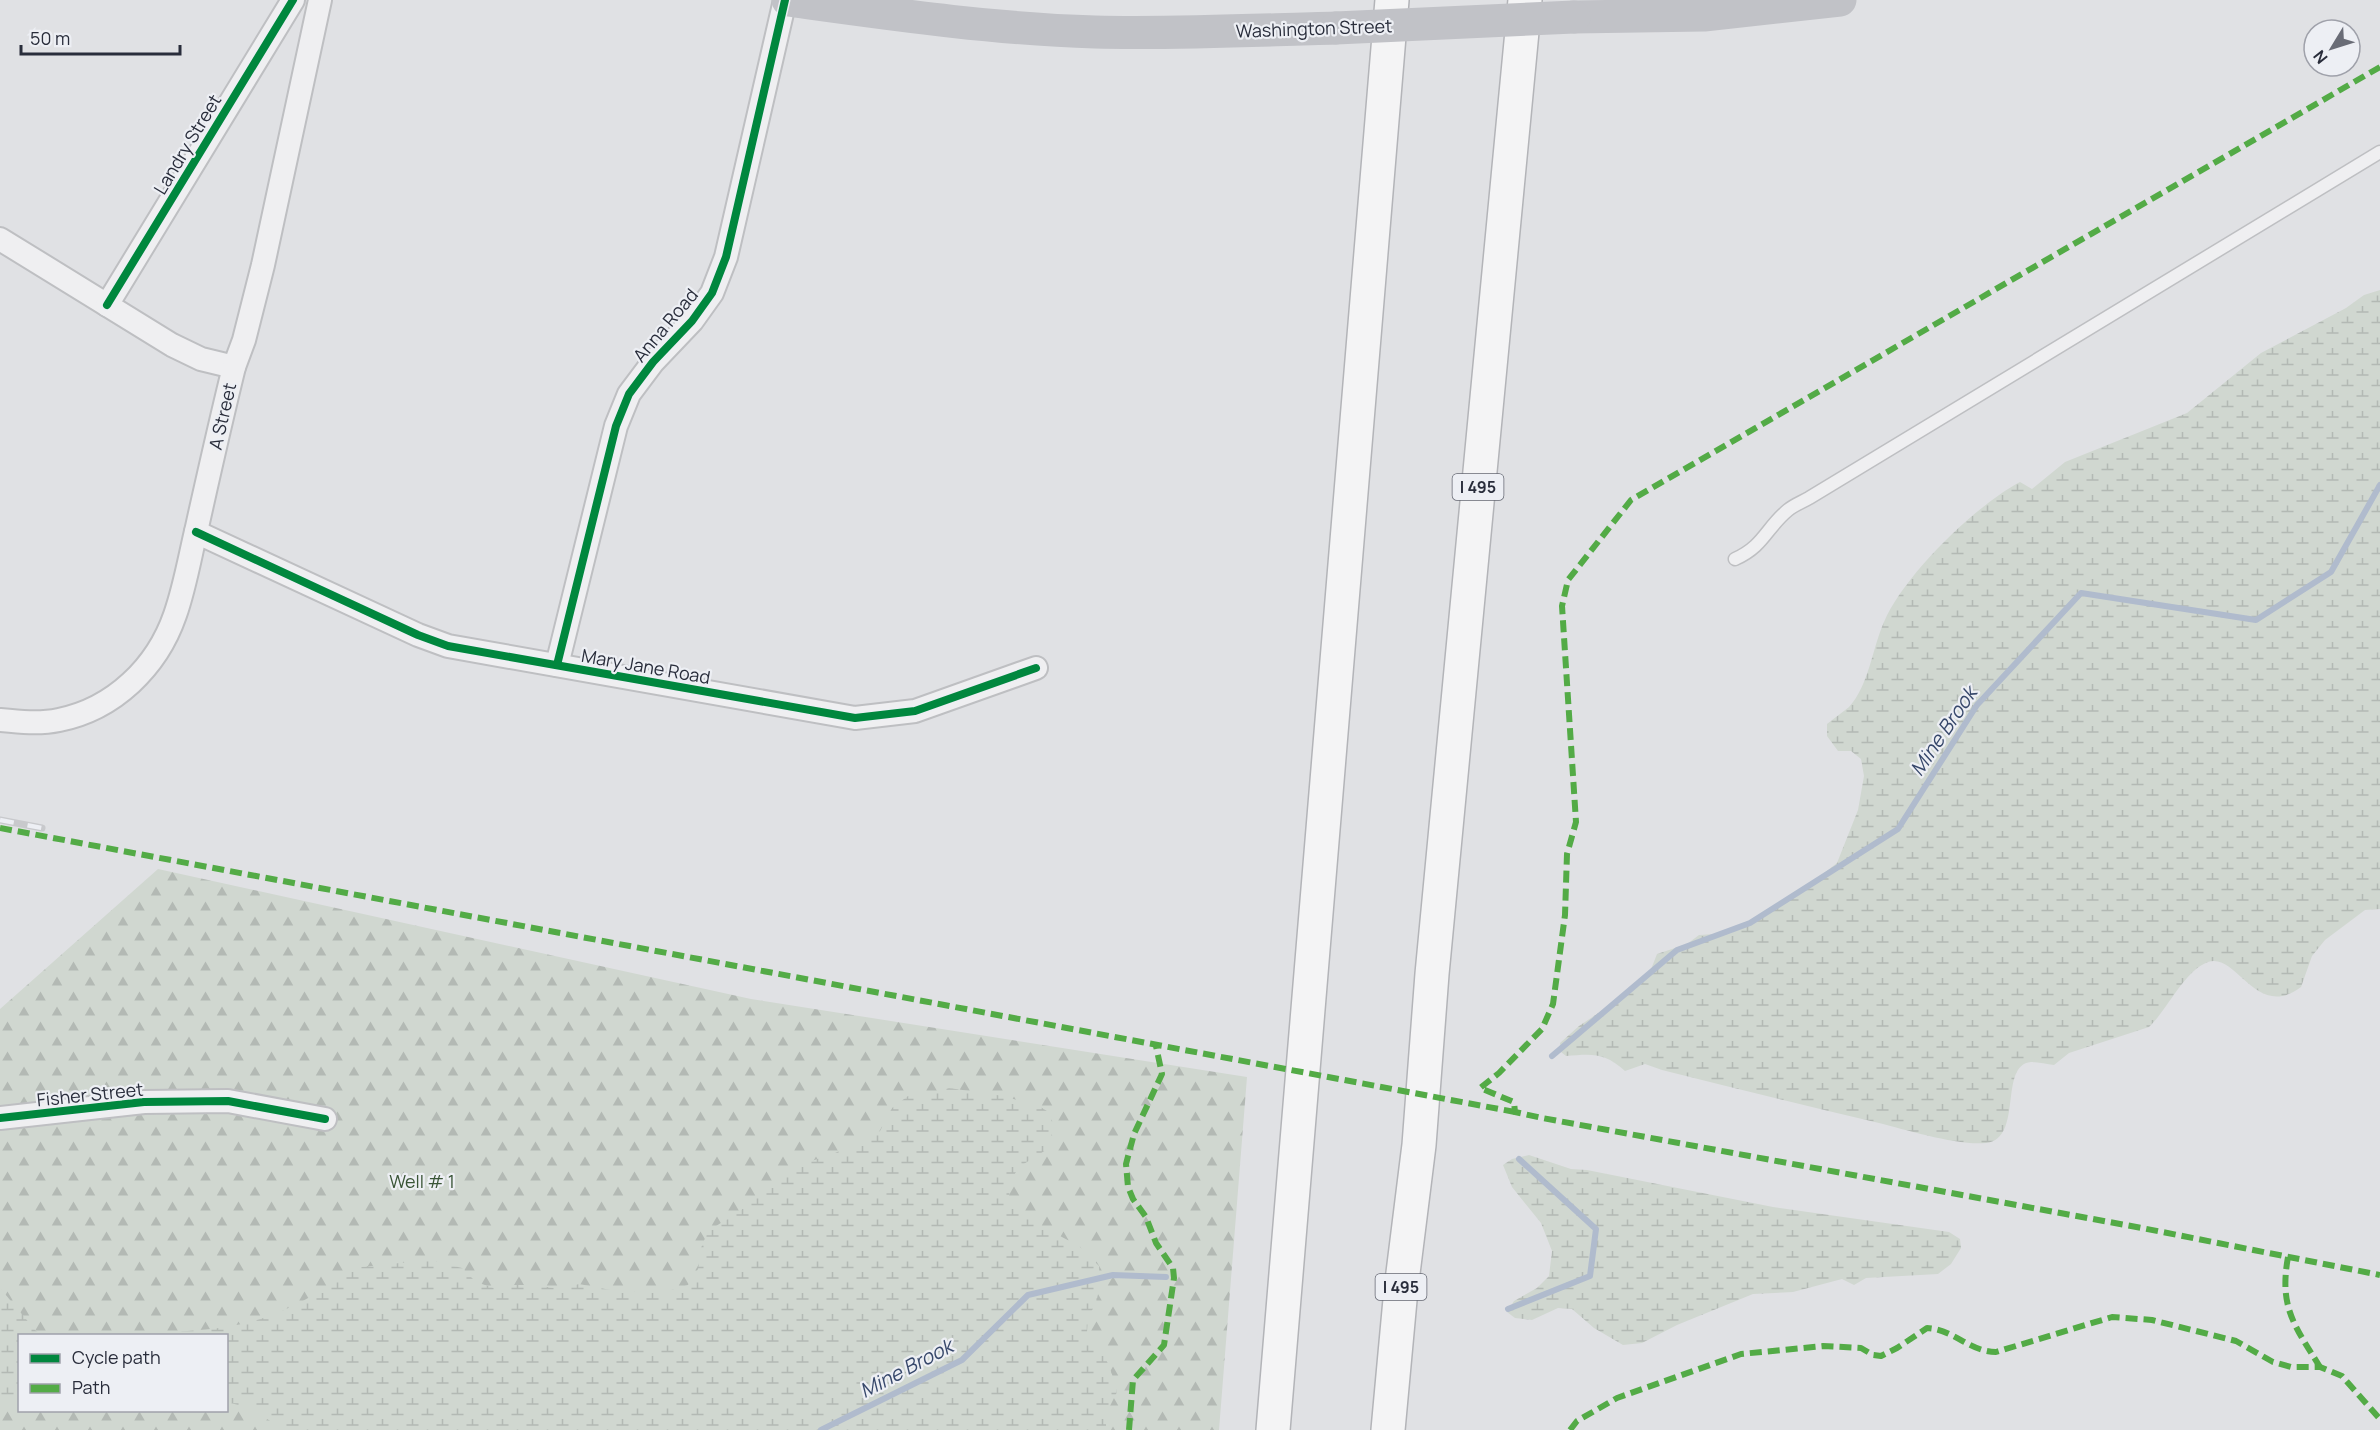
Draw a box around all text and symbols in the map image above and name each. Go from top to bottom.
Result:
street label: Washington Street [1235,13,1393,43]
scale bar [21,18,180,56]
north arrow [2302,18,2362,78]
text: 50 m [30,26,70,50]
text: N [2308,46,2332,69]
street label: Landry Street [148,89,226,199]
street label: Anna Road [627,283,703,367]
street label: A Street [203,380,241,452]
road number: I 495 [1452,474,1504,500]
street label: Mary Jane Road [580,643,712,689]
water label: Mine Brook [1903,679,1984,781]
street label: Fisher Street [36,1076,144,1112]
park label: Well # 1 [389,1169,455,1193]
road number: I 495 [1376,1274,1426,1300]
water label: Mine Brook [855,1331,960,1404]
legend [18,1334,228,1412]
text: Cycle path [72,1345,161,1369]
text: Path [72,1375,110,1399]

